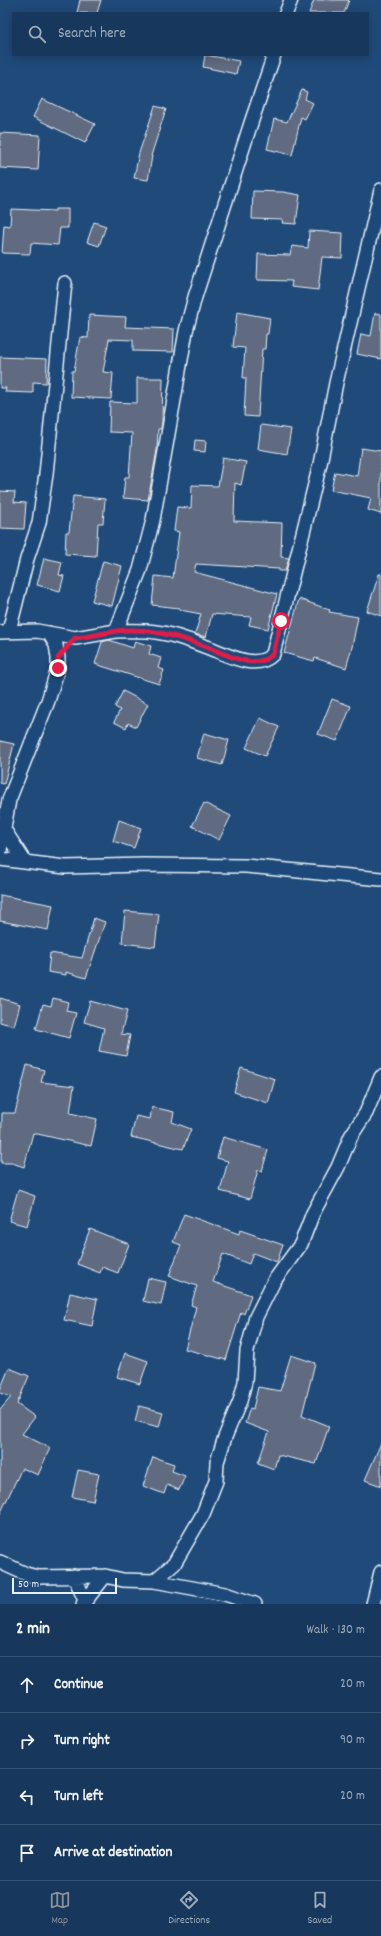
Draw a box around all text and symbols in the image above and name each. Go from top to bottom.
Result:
search box [12,12,369,56]
icon: search [26,23,48,45]
text: Search here [58,23,126,45]
route start [272,612,290,630]
route end [49,659,67,677]
scale bar [12,1576,117,1595]
text: 50 m [18,1577,39,1593]
text: 2 min [16,1618,50,1642]
text: Walk · 130 m [306,1621,365,1640]
icon: ahead [16,1674,38,1696]
text: Continue [54,1674,103,1696]
text: 20 m [340,1675,365,1694]
icon: right [16,1730,38,1752]
text: Turn right [54,1730,110,1752]
text: 90 m [340,1731,365,1750]
icon: left [16,1786,38,1808]
text: Turn left [54,1786,103,1808]
text: 20 m [340,1787,365,1806]
icon: arrive [16,1842,38,1864]
text: Arrive at destination [54,1842,172,1864]
tab: Map [49,1889,71,1929]
tab: Directions [168,1889,210,1929]
tab: Saved [308,1889,332,1929]

